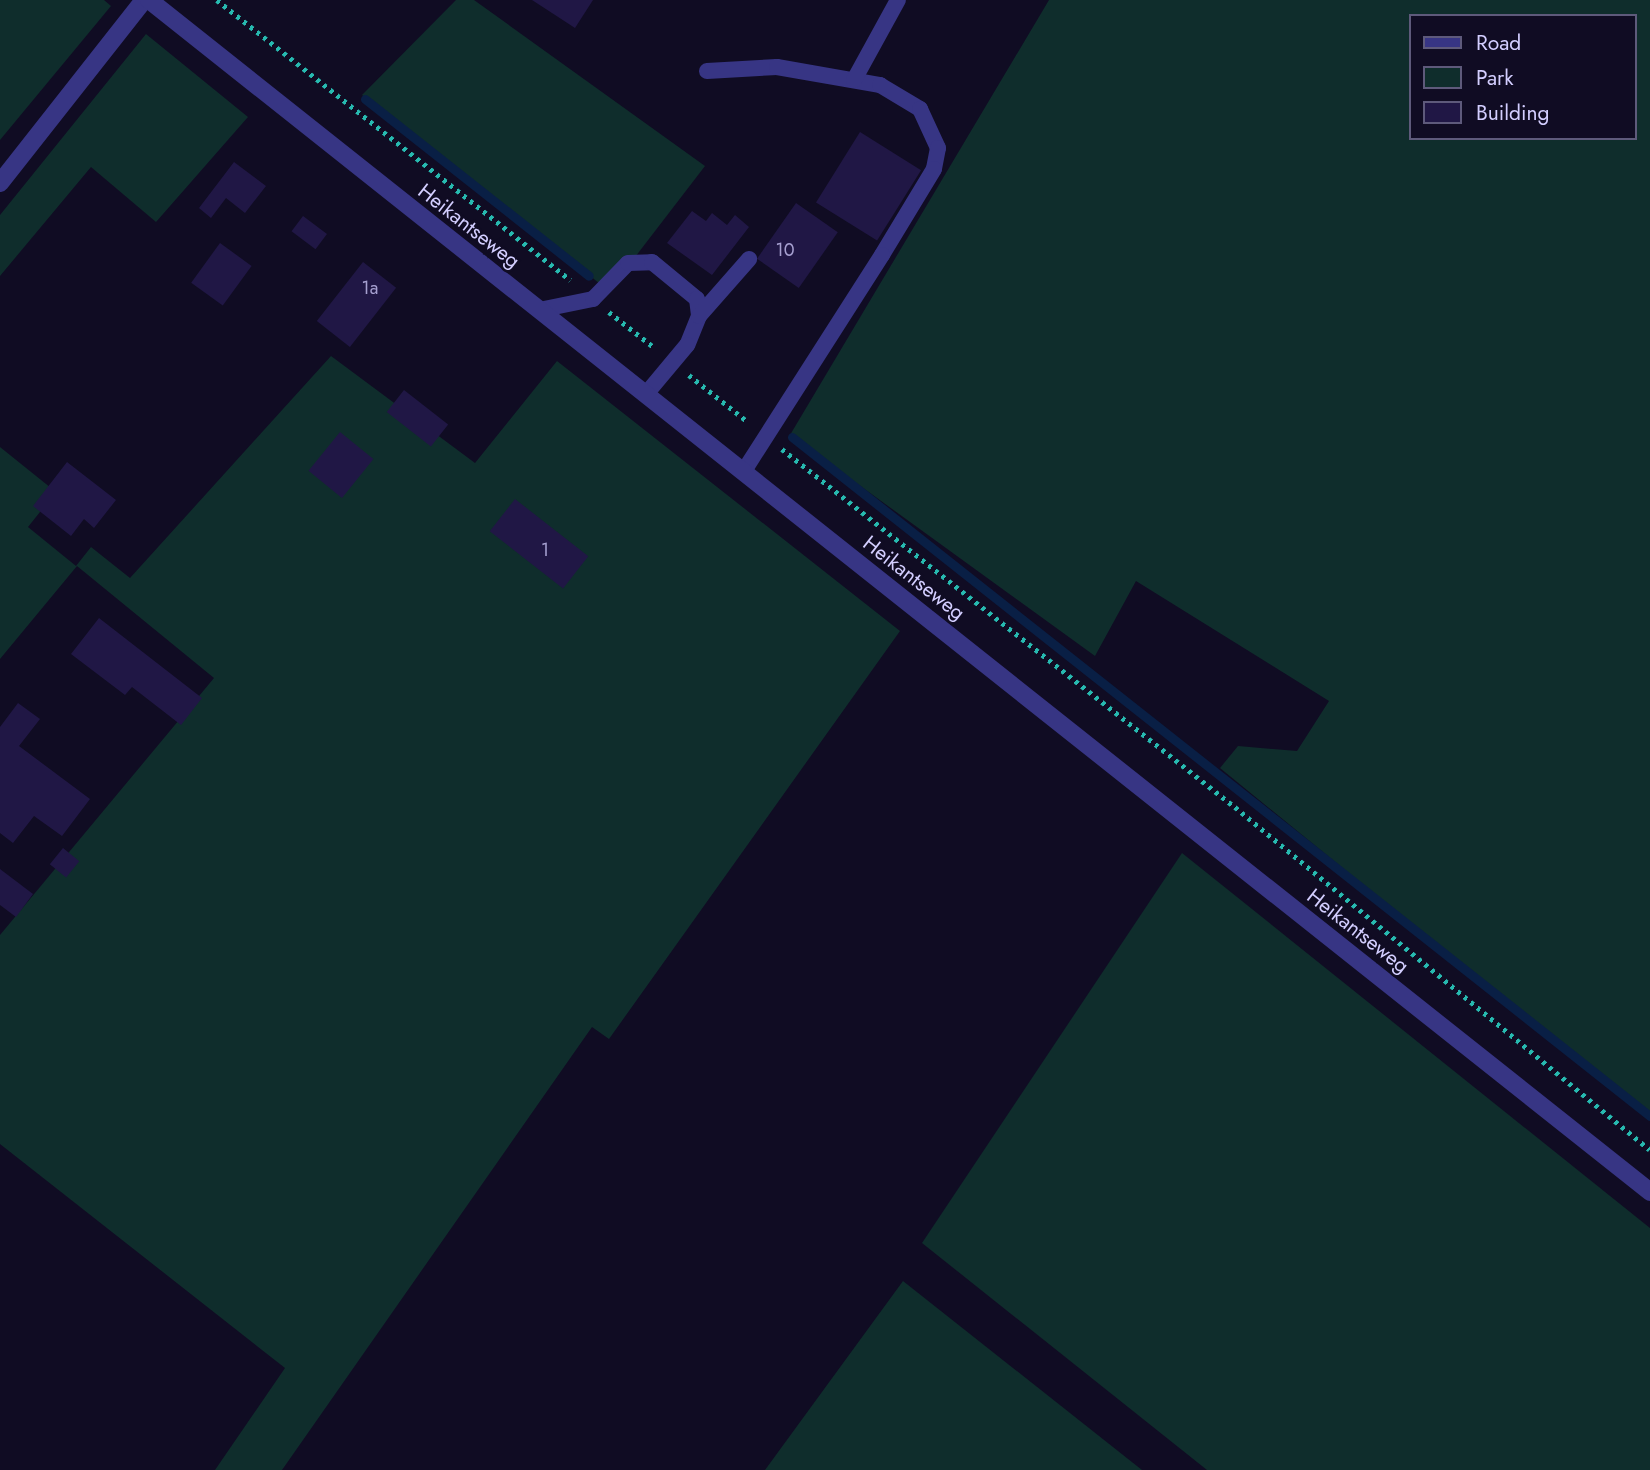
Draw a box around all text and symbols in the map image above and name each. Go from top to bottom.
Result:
legend [1408,14,1636,140]
text: Road [1476,28,1521,58]
text: Park [1476,63,1513,93]
text: Building [1476,98,1549,128]
street label: Heikantseweg [413,178,525,274]
house number: 10 [776,239,794,261]
house number: 1a [362,277,378,299]
street label: Heikantseweg [858,530,970,626]
house number: 1 [541,539,549,561]
street label: Heikantseweg [1302,883,1414,979]

